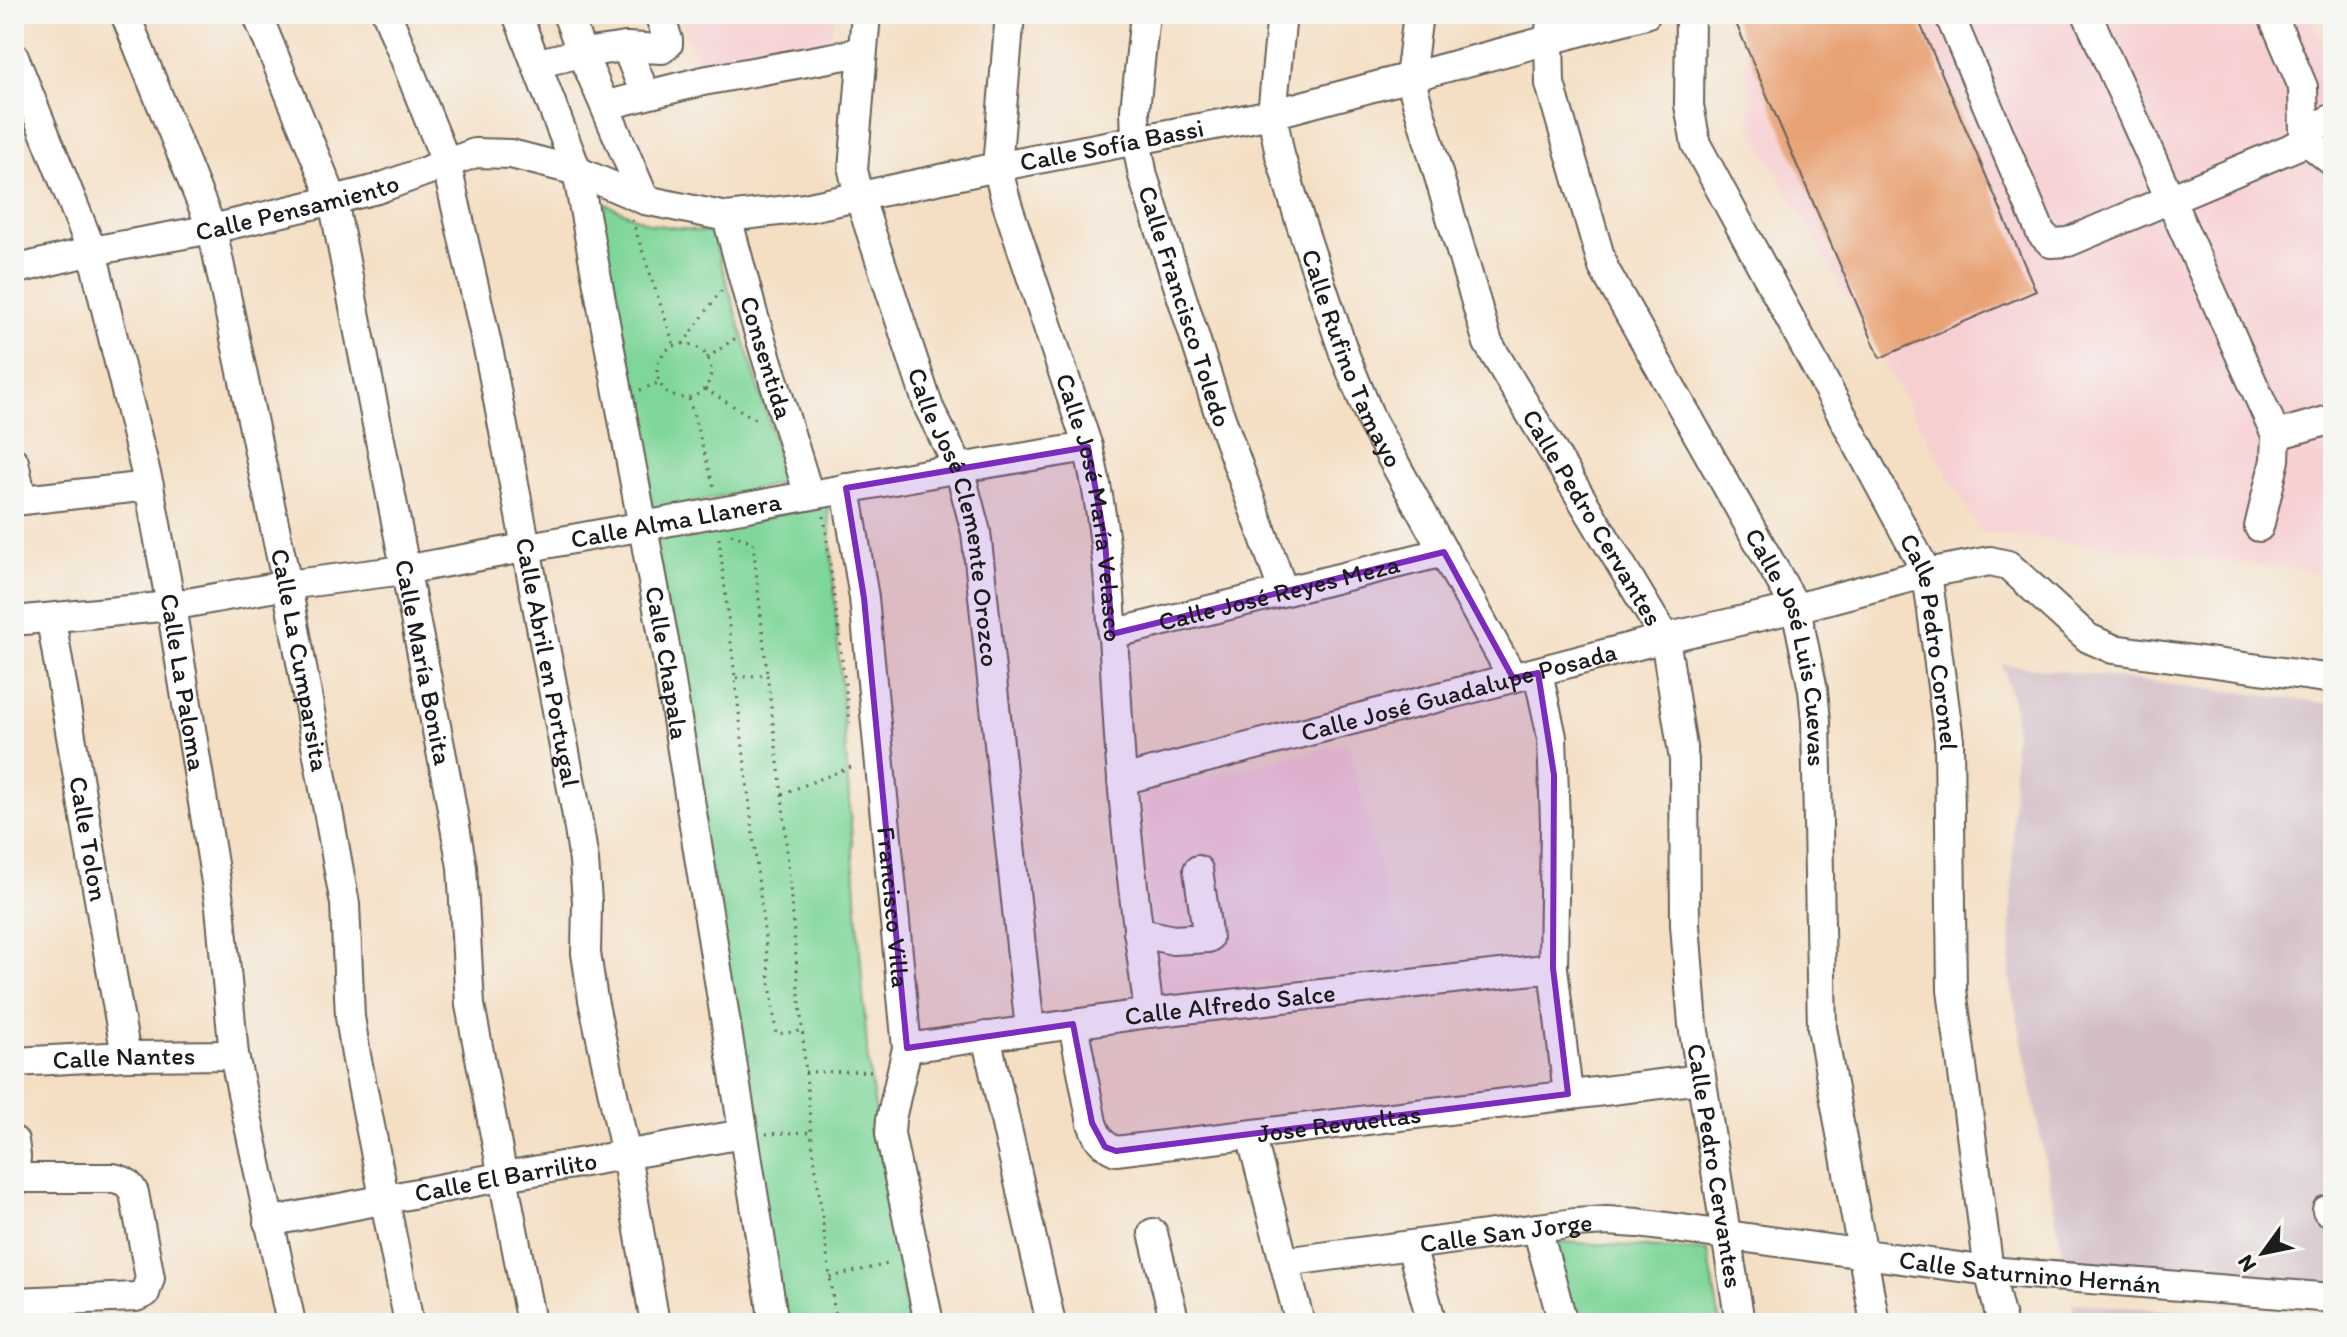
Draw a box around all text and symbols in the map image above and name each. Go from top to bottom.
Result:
street label: Calle Sofía Bassi [1017,112,1206,178]
street label: Calle Pensamiento [193,166,403,248]
street label: Calle Francisco Toledo [1131,182,1239,431]
street label: Calle Rufino Tamayo [1294,245,1410,473]
street label: Consentida [733,292,801,423]
street label: Calle José Clemente Orozco [901,363,1007,668]
street label: Calle José María Velasco [1049,369,1129,643]
street label: Calle Pedro Cervantes [1515,403,1670,632]
street label: Calle Alma Llanera [568,485,784,555]
street label: Calle José Luis Cuevas [1738,522,1833,767]
street label: Calle Pedro Coronel [1893,528,1965,751]
street label: Calle Abril en Portugal [508,535,587,790]
street label: Calle La Cumparsita [264,546,337,775]
street label: Calle José Reyes Meza [1155,547,1403,638]
street label: Calle María Bonita [388,557,459,768]
street label: Calle Chapala [638,584,696,742]
street label: Calle La Paloma [153,591,214,774]
street label: Calle José Guadalupe Posada [1297,635,1620,749]
street label: Calle Tolon [62,774,115,904]
street label: Francisco Villa [870,825,917,989]
street label: Calle Alfredo Salce [1122,976,1337,1032]
street label: Calle Nantes [52,1039,195,1076]
street label: Calle Pedro Cervantes [1680,1041,1750,1290]
street label: Jose Revueltas [1255,1098,1423,1149]
street label: Calle El Barrilito [412,1144,599,1209]
street label: Calle San Jorge [1418,1206,1593,1260]
north arrow [2223,1213,2303,1293]
street label: Calle Saturnino Hernán [1897,1243,2163,1300]
text: N [2231,1250,2262,1277]

